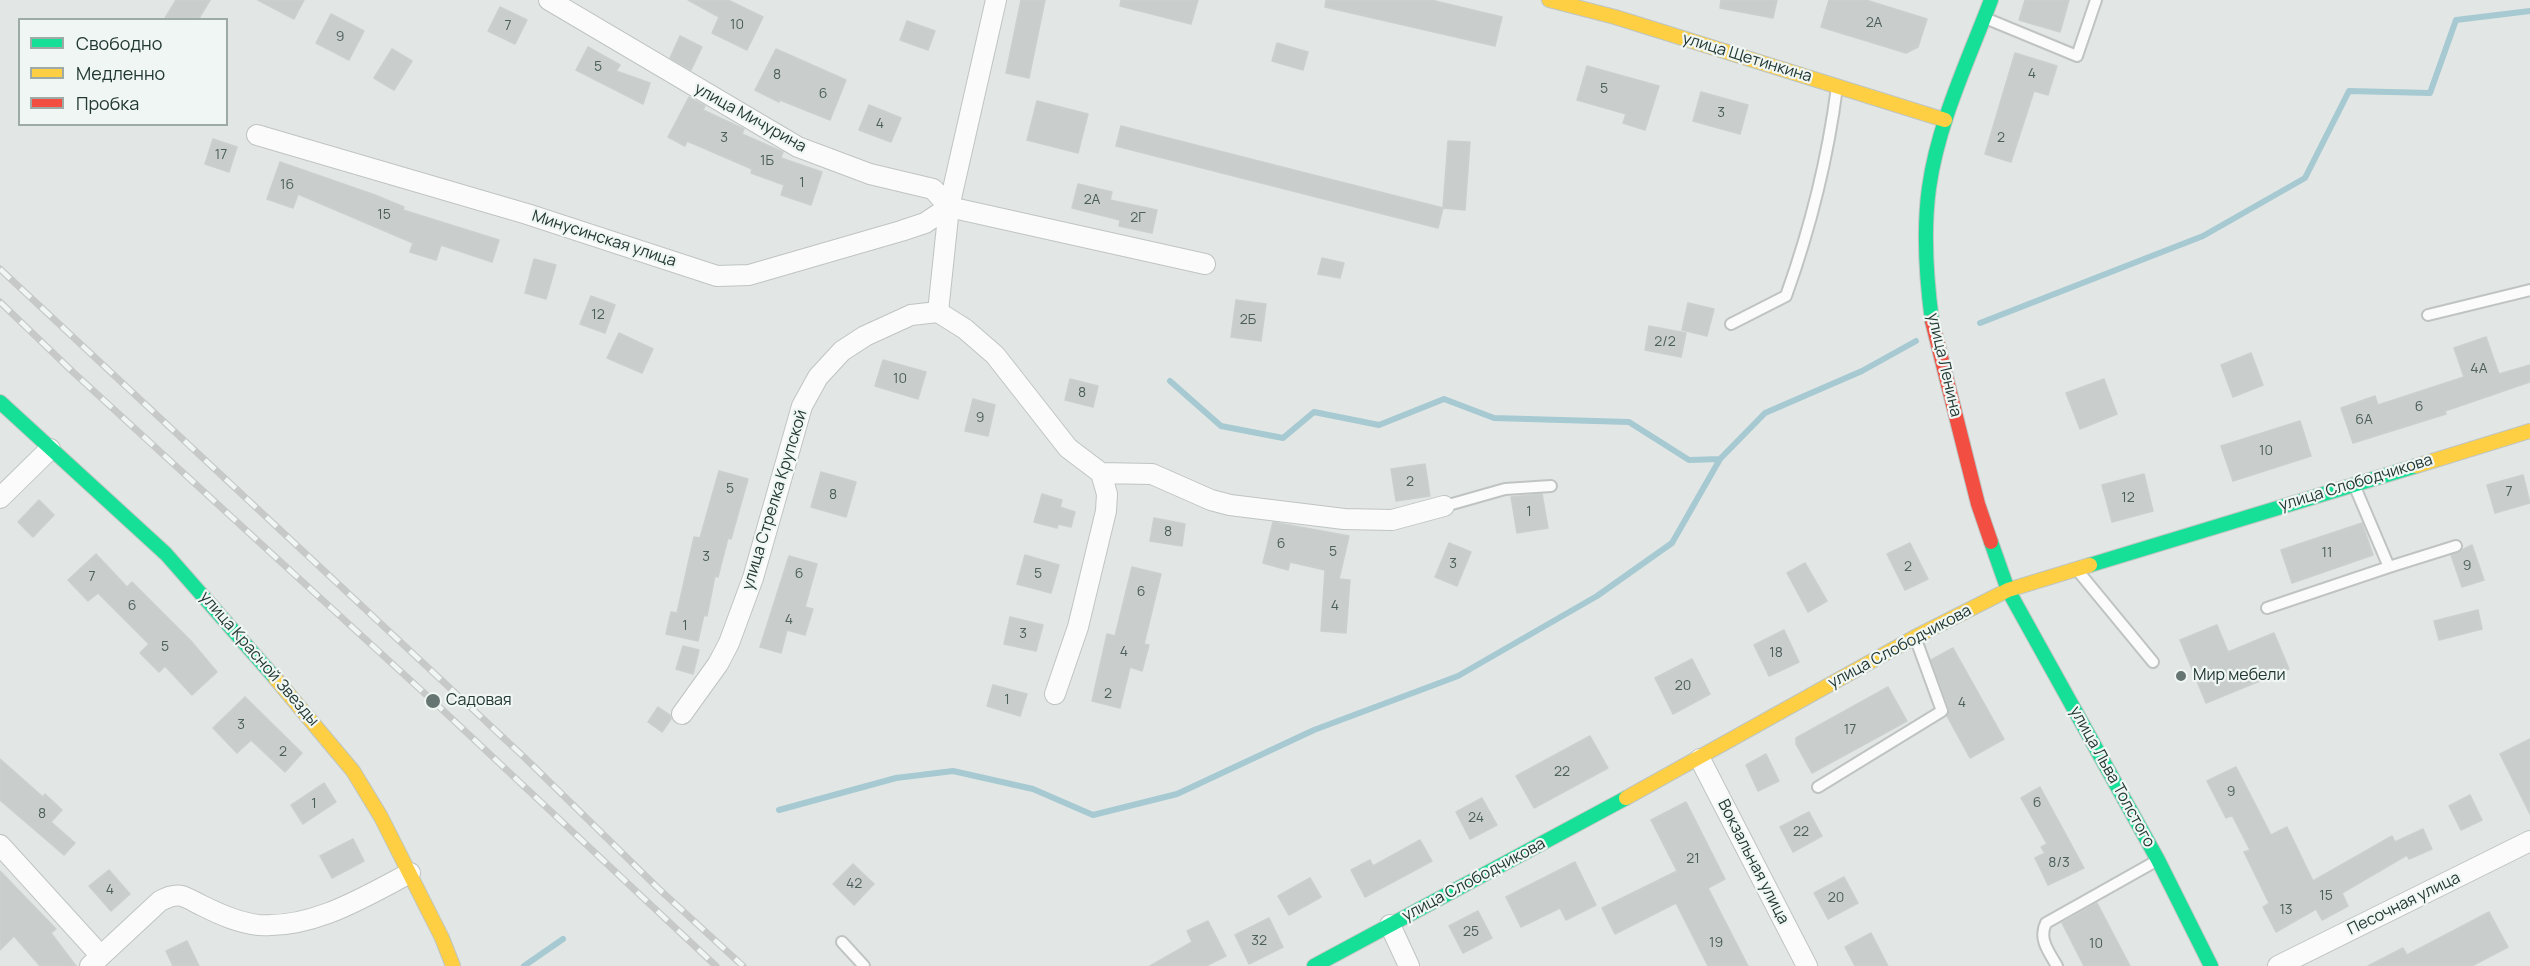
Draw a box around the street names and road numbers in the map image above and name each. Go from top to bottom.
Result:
street label: улица Щетинкина [1680,29,1814,87]
street label: улица Мичурина [691,79,809,157]
street label: Минусинская улица [529,207,679,271]
street label: улица Ленина [1923,311,1965,419]
street label: улица Стрелка Крупской [738,408,812,592]
street label: улица Слободчикова [2277,451,2435,515]
street label: улица Красной Звезды [195,588,323,730]
street label: улица Слободчикова [1825,601,1975,693]
street label: улица Льва Толстого [2065,703,2159,851]
street label: Вокзальная улица [1713,796,1793,928]
street label: улица Слободчикова [1399,834,1549,926]
street label: Песочная улица [2345,868,2463,940]

